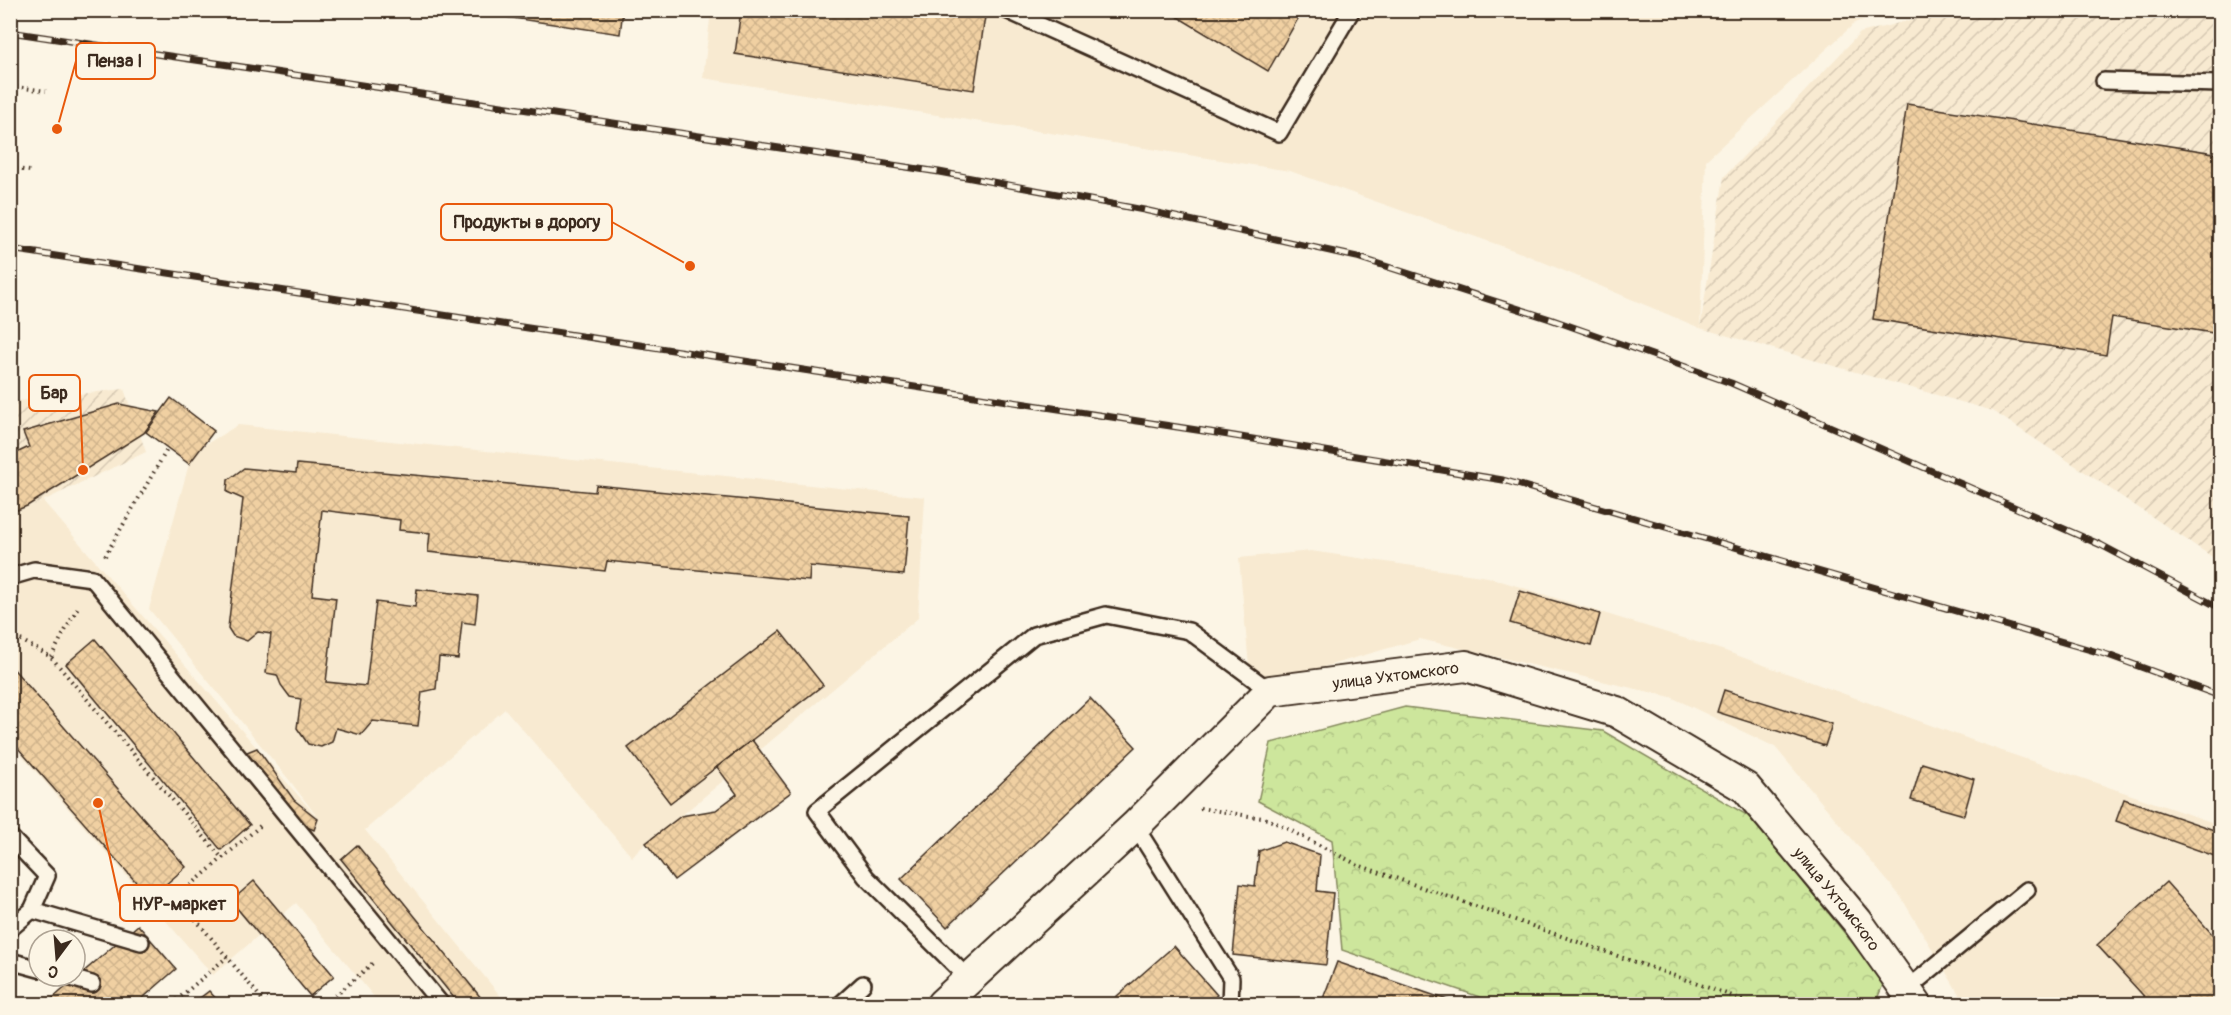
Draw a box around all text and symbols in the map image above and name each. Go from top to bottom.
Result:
callout: Пенза I [76,43,155,79]
text: Пенза I [88,50,142,73]
callout: Продукты в дорогу [441,204,612,240]
text: Продукты в дорогу [454,211,601,234]
callout: Бар [29,375,80,411]
text: Бар [40,382,68,405]
street label: улица Ухтомского [1330,658,1460,694]
street label: улица Ухтомского [1788,843,1884,955]
callout: НУР-маркет [120,885,238,921]
text: НУР-маркет [132,893,227,916]
north arrow [27,928,87,988]
text: С [46,960,61,982]

